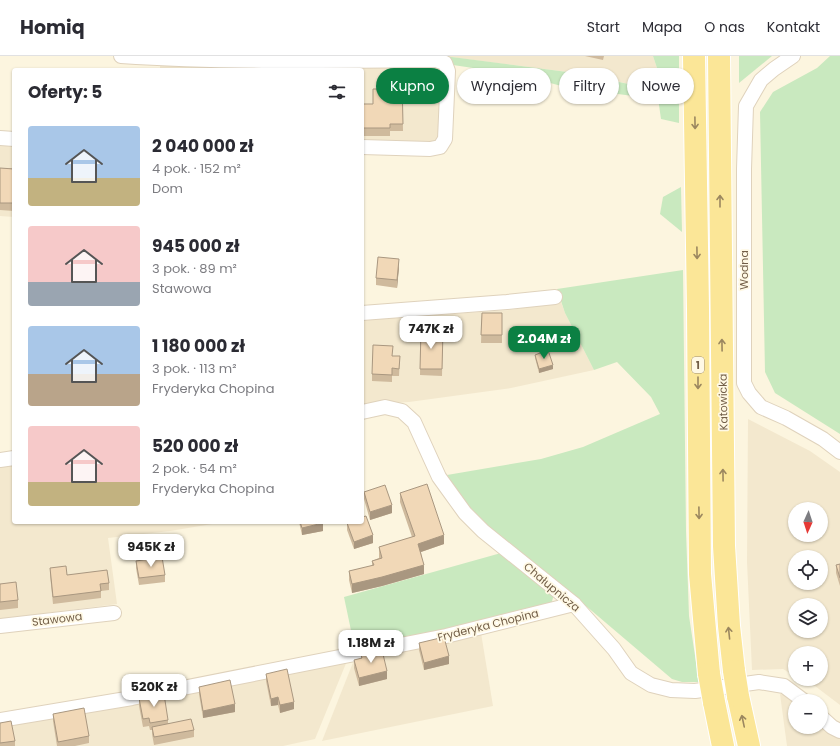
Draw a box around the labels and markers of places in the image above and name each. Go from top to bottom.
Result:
pin: 747K zł [394,316,468,350]
pin: 2.04M zł [503,326,585,360]
pin: 945K zł [114,534,188,568]
pin: 1.18M zł [330,630,412,664]
pin: 520K zł [117,674,191,708]

